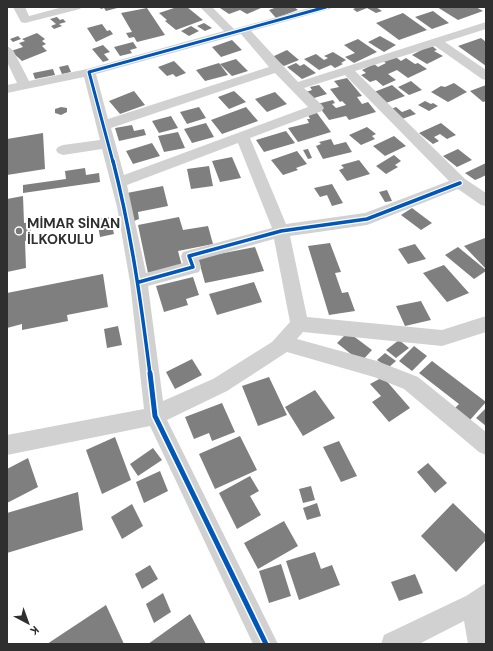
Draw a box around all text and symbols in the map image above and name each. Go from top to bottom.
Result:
place label: MİMAR SİNAN İLKOKULU [27,214,120,248]
marker: MİMAR SİNAN İLKOKULU [14,226,24,236]
north arrow [8,603,48,643]
text: K [27,623,42,638]

